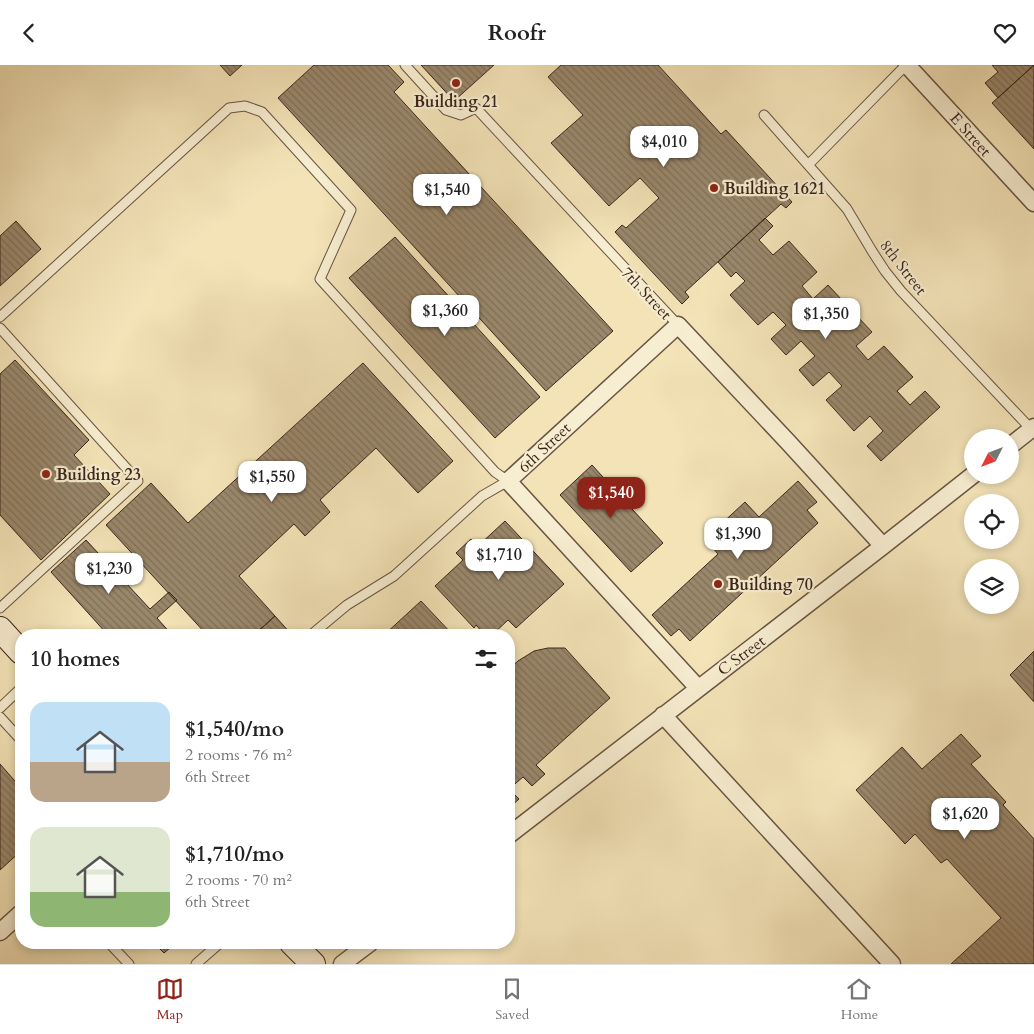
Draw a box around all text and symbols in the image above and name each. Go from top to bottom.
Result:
text: Roofr [488,18,546,48]
icon: back [15,19,43,47]
icon: heart [991,19,1019,47]
marker: Building 21 [450,77,462,89]
place label: Building 21 [414,91,499,113]
street label: E Street [944,108,996,162]
pin: $4,010 [623,126,705,168]
text: $4,010 [641,131,687,153]
pin: $1,540 [406,173,488,216]
place label: Building 1621 [724,178,825,200]
text: $1,540 [424,179,470,201]
marker: Building 1621 [708,182,720,194]
street label: 8th Street [875,235,932,300]
street label: 7th Street [616,262,676,325]
pin: $1,360 [404,295,486,337]
pin: $1,350 [785,297,867,340]
text: $1,360 [422,300,468,322]
text: $1,350 [803,303,849,325]
street label: 6th Street [513,418,576,478]
north arrow [964,429,1019,484]
map controls [964,429,1019,614]
pin: $1,550 [231,461,313,503]
place label: Building 23 [56,464,141,486]
text: $1,550 [249,466,295,488]
marker: Building 23 [40,468,52,480]
pin: $1,540 [570,477,652,519]
text: $1,540 [588,482,634,504]
button: locate [964,494,1019,549]
pin: $1,390 [697,517,779,560]
text: $1,390 [715,523,761,545]
pin: $1,710 [458,539,540,581]
text: $1,710 [476,544,522,566]
pin: $1,230 [68,553,150,595]
text: $1,230 [86,558,132,580]
button: layers [964,559,1019,614]
place label: Building 70 [728,574,813,596]
marker: Building 70 [712,578,724,590]
street label: C Street [713,630,770,681]
text: 10 homes [30,645,120,674]
icon: filters [472,645,500,673]
text: $1,540/mo [185,715,284,744]
icon: home [70,722,130,782]
text: 2 rooms · 76 m² [185,744,292,766]
text: 6th Street [185,766,250,788]
pin: $1,620 [924,797,1006,840]
text: $1,620 [942,803,988,825]
text: $1,710/mo [185,840,284,869]
icon: home [70,847,130,907]
text: 2 rooms · 70 m² [185,869,292,891]
text: 6th Street [185,891,250,913]
tab: Map [156,975,184,1024]
tab: Saved [495,975,529,1024]
tab: Home [841,975,878,1024]

